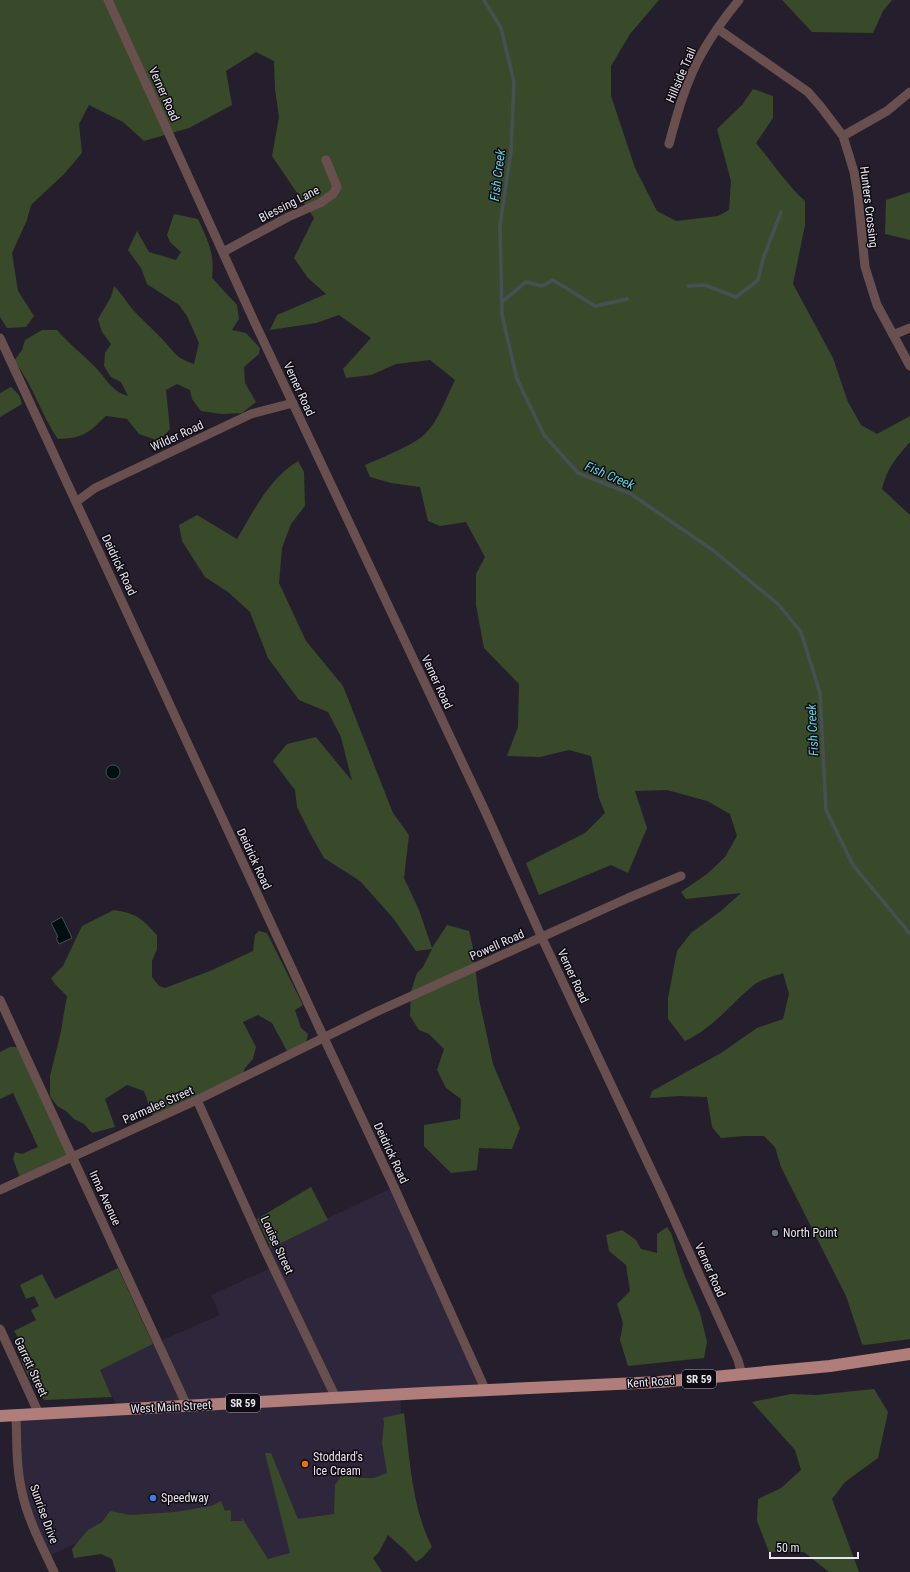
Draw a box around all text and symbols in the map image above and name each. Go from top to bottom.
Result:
street label: Hillside Trail [663,45,699,105]
street label: Verner Road [146,65,182,123]
water label: Fish Creek [487,148,508,202]
street label: Hunters Crossing [857,165,881,249]
street label: Blessing Lane [256,183,322,225]
street label: Verner Road [280,360,318,418]
street label: Wilder Road [148,418,206,454]
water label: Fish Creek [583,458,637,493]
street label: Deidrick Road [99,532,139,598]
street label: Verner Road [418,653,456,711]
water label: Fish Creek [804,703,821,756]
street label: Deidrick Road [234,826,274,892]
street label: Powell Road [467,927,527,963]
street label: Verner Road [554,947,592,1005]
street label: Parmalee Street [121,1083,196,1127]
street label: Deidrick Road [371,1120,411,1186]
street label: Irma Avenue [86,1168,124,1228]
street label: Louise Street [257,1214,297,1277]
place label: North Point [783,1226,838,1240]
marker: North Point [770,1228,780,1238]
street label: Verner Road [692,1241,728,1299]
street label: Garrett Street [11,1335,51,1399]
road number: SR 59 [682,1370,716,1388]
street label: Kent Road [626,1373,676,1391]
road number: SR 59 [226,1394,260,1412]
street label: West Main Street [130,1398,212,1416]
place label: Stoddard's Ice Cream [313,1450,363,1478]
marker: Stoddard's Ice Cream [300,1459,310,1469]
street label: Sunrise Drive [27,1482,61,1546]
place label: Speedway [161,1491,209,1505]
marker: Speedway [148,1493,158,1503]
scale bar [770,1534,858,1560]
text: 50 m [776,1541,800,1555]

